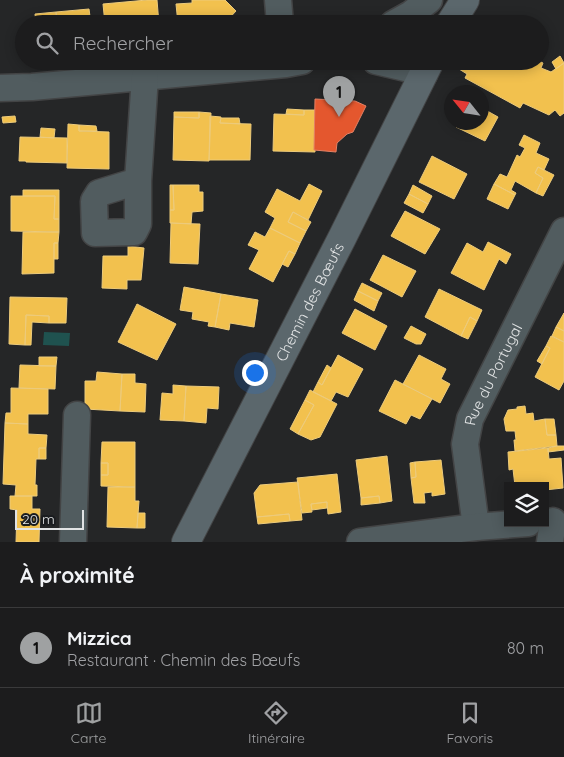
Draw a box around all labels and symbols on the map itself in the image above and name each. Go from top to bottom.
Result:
pin: 1 [323,76,355,117]
north arrow [444,85,489,130]
street label: Chemin des Bœufs [271,239,348,364]
street label: Rue du Portugal [459,320,526,427]
your location [242,360,268,386]
scale bar [15,507,84,530]

